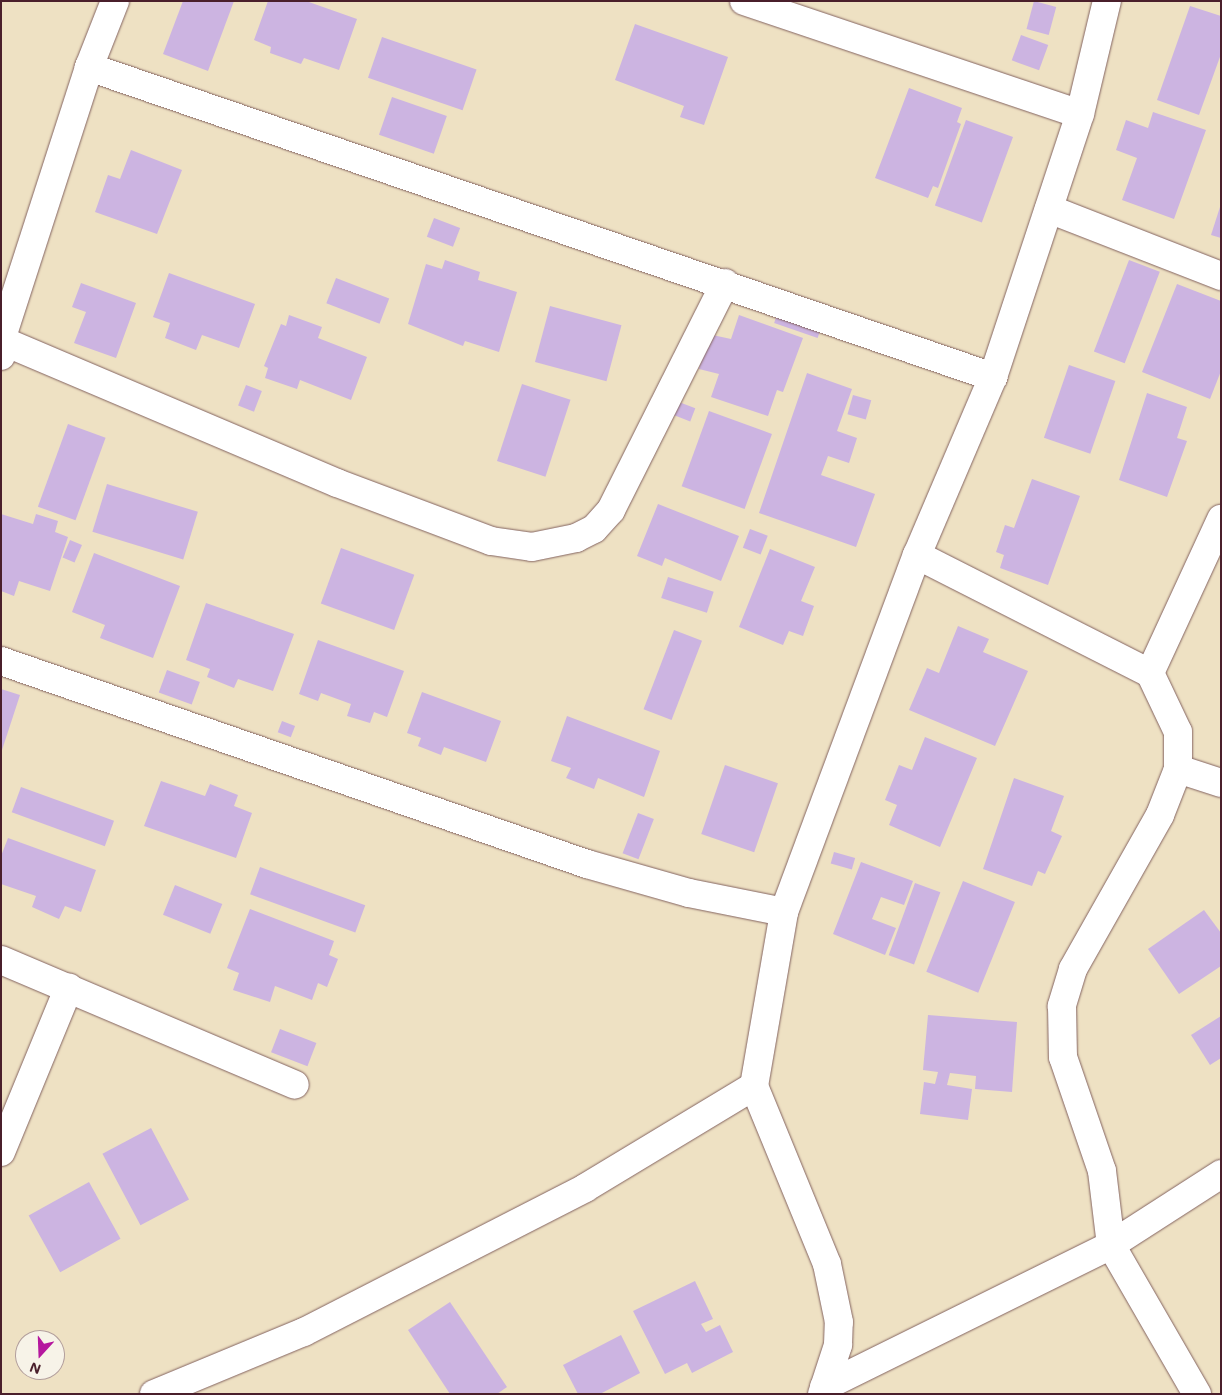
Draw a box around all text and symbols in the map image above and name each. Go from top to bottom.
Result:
north arrow [15,1330,65,1380]
text: N [27,1358,43,1379]

